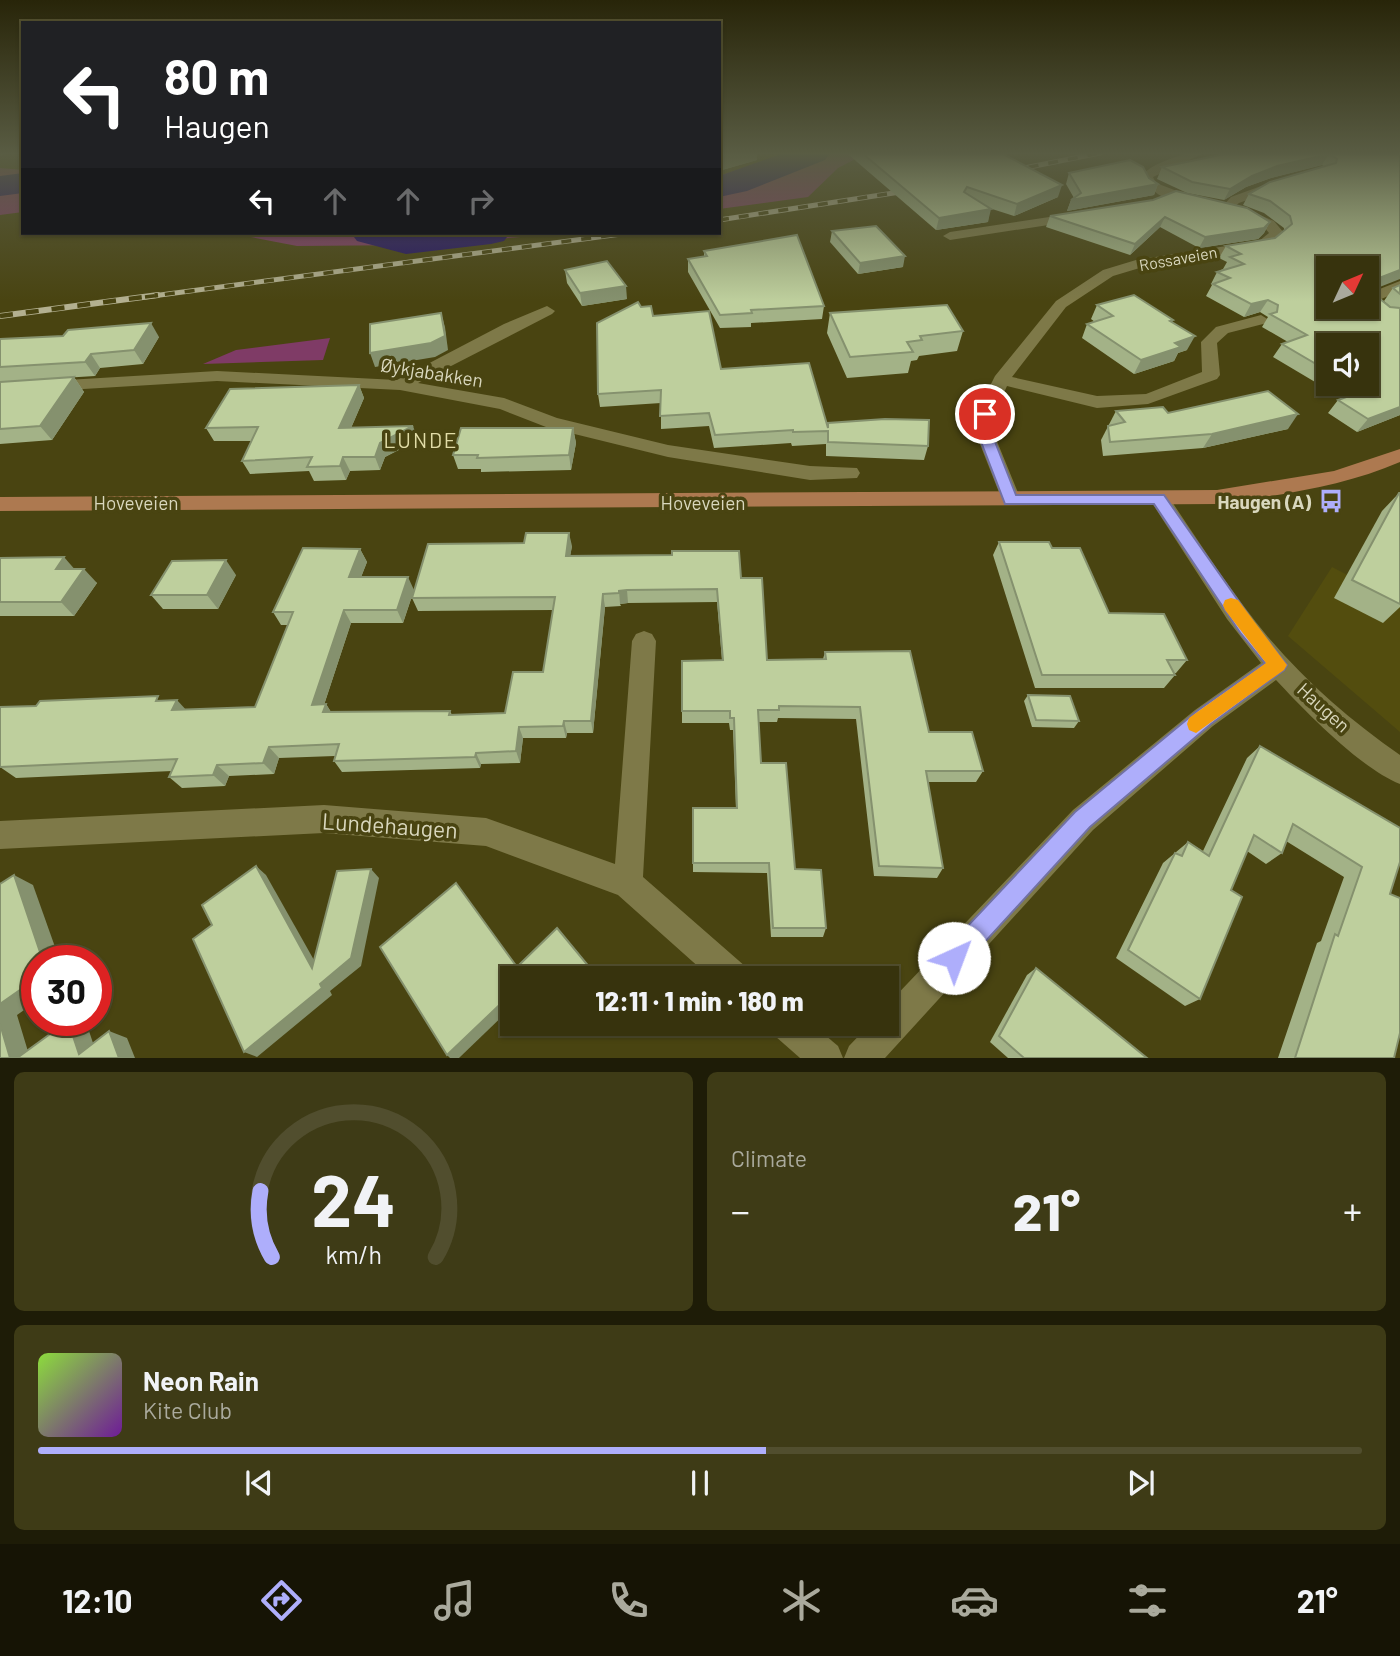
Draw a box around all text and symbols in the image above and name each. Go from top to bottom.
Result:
text: 80 m [164,46,269,105]
icon: left [49,49,140,140]
text: Haugen [164,106,270,144]
icon: left [243,182,281,220]
icon: ahead [316,182,354,220]
icon: ahead [389,182,427,220]
icon: right [462,182,500,220]
street label: Rossaveien [1138,242,1218,274]
north arrow [1316,256,1379,318]
map controls [1316,256,1379,396]
button: sound [1316,333,1379,396]
street label: Øykjabakken [379,353,485,391]
pin [955,384,1015,444]
icon: arrive [966,395,1004,433]
district label: LUNDE [383,427,459,452]
bus stop icon: Haugen (A) [1317,487,1345,515]
place label: Haugen (A) [1218,490,1311,513]
street label: Hoveveien [93,491,179,514]
street label: Hoveveien [660,491,746,514]
street label: Haugen [1293,677,1355,737]
street label: Lundehaugen [321,806,459,844]
position arrow [917,921,991,995]
speed limit sign: 30 [21,945,112,1036]
text: 12:11 · 1 min · 180 m [595,985,804,1016]
text: Climate [731,1144,807,1172]
text: 24 [311,1155,396,1243]
text: 21° [1013,1179,1080,1241]
text: − [731,1187,750,1233]
text: + [1343,1187,1362,1233]
text: km/h [325,1239,382,1269]
text: Neon Rain [143,1365,259,1396]
text: Kite Club [143,1396,232,1424]
icon: previous [240,1464,278,1502]
icon: pause [681,1464,719,1502]
icon: next [1122,1464,1160,1502]
icon: directions [257,1576,306,1625]
icon: music [430,1576,479,1625]
icon: phone [604,1576,653,1625]
icon: climate [777,1576,826,1625]
icon: car [950,1576,999,1625]
icon: filters [1123,1576,1172,1625]
text: 12:10 [62,1581,133,1619]
text: 21° [1297,1581,1338,1619]

